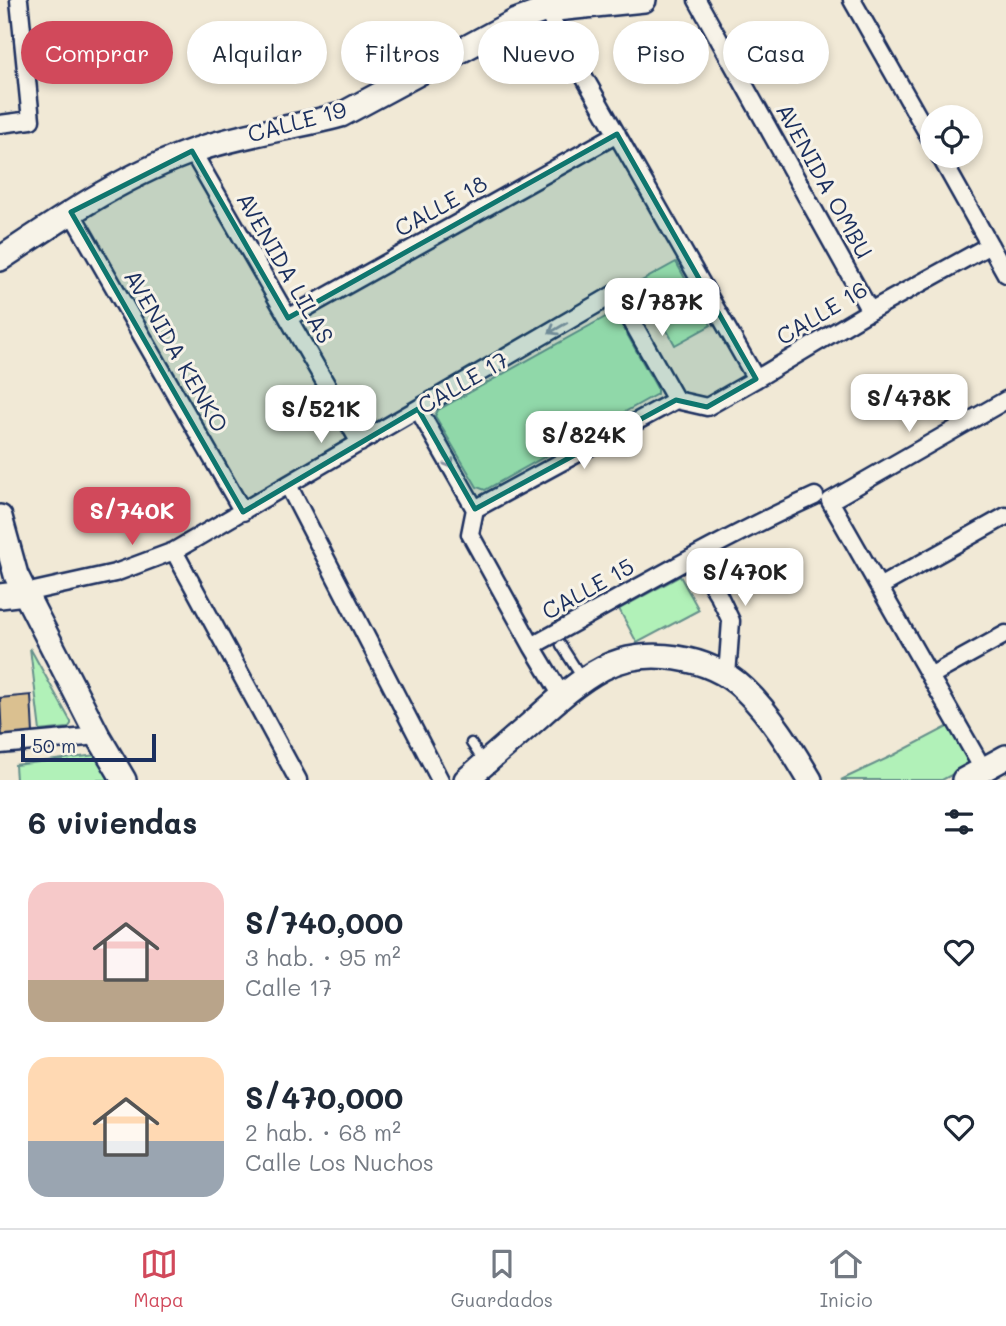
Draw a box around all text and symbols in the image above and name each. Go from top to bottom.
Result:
chip: Comprar [21,21,173,84]
chip: Alquilar [187,21,327,84]
chip: Filtros [341,21,464,84]
chip: Nuevo [478,21,599,84]
chip: Piso [613,21,709,84]
chip: Casa [723,21,829,84]
street label: CALLE 19 [244,93,349,149]
street label: AVENIDA OMBU [770,98,880,263]
map controls [920,105,983,168]
button: locate [920,105,983,168]
street label: CALLE 18 [389,167,492,243]
street label: AVENIDA LILAS [230,187,341,348]
street label: AVENIDA KENKO [118,264,236,437]
street label: CALLE 16 [770,273,873,351]
pin: S/787K [605,278,719,338]
text: S/787K [621,286,703,316]
one-way arrow [548,321,568,335]
street label: CALLE 17 [412,344,513,420]
pin: S/478K [852,374,966,434]
text: S/478K [867,382,951,412]
pin: S/521K [264,386,378,445]
text: S/521K [281,393,361,423]
pin: S/824K [527,412,641,471]
text: S/824K [542,419,626,449]
one-way arrow [441,448,454,469]
pin: S/740K [75,488,189,547]
text: S/740K [89,495,175,525]
pin: S/470K [688,548,802,608]
street label: CALLE 15 [536,551,639,626]
text: S/470K [702,556,788,586]
scale bar [21,731,156,763]
text: 50 m [32,733,76,758]
text: 6 viviendas [28,802,197,842]
icon: filters [940,803,978,841]
text: S/740,000 [245,902,403,942]
icon: home [84,910,168,994]
icon: heart [940,933,978,971]
text: 3 hab. · 95 m² [245,942,401,972]
text: Calle 17 [245,972,332,1002]
text: S/470,000 [245,1077,403,1117]
icon: home [84,1085,168,1169]
icon: heart [940,1108,978,1146]
text: 2 hab. · 68 m² [245,1117,401,1147]
text: Calle Los Nuchos [245,1147,434,1177]
tab: Mapa [133,1245,184,1312]
tab: Guardados [451,1245,553,1312]
tab: Inicio [820,1245,873,1312]

